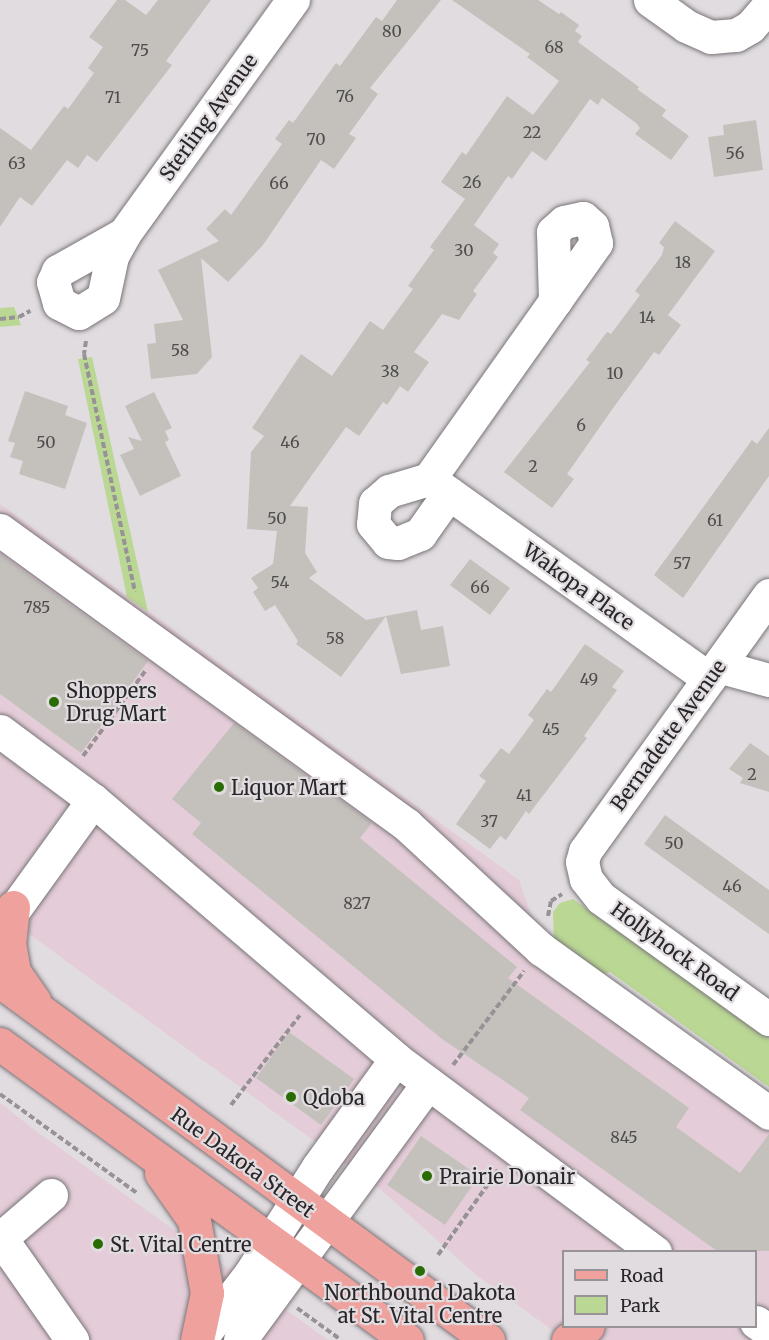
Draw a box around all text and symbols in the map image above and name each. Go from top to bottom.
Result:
house number: 80 [382,21,402,41]
house number: 68 [544,37,564,57]
house number: 75 [131,40,149,60]
street label: Sterling Avenue [154,49,262,185]
house number: 76 [336,86,354,106]
house number: 71 [105,87,121,107]
house number: 22 [523,122,541,142]
house number: 70 [307,129,325,149]
house number: 56 [726,143,744,163]
house number: 63 [8,153,26,173]
house number: 26 [463,172,481,192]
house number: 66 [269,173,289,193]
house number: 30 [454,240,474,260]
house number: 18 [675,252,691,272]
house number: 14 [639,307,655,327]
house number: 58 [171,340,189,360]
house number: 38 [381,361,399,381]
house number: 10 [607,363,623,383]
house number: 6 [576,415,586,435]
house number: 50 [36,432,56,452]
house number: 46 [280,432,300,452]
house number: 2 [528,456,538,476]
house number: 50 [267,508,287,528]
house number: 61 [707,510,723,530]
street label: Wakopa Place [519,538,639,634]
house number: 57 [673,553,691,573]
house number: 54 [271,572,289,592]
house number: 66 [470,577,490,597]
house number: 785 [24,597,50,617]
house number: 58 [326,628,344,648]
street label: Bernadette Avenue [605,655,731,815]
house number: 49 [580,669,598,689]
place label: Shoppers Drug Mart [66,678,166,725]
marker: Shoppers Drug Mart [47,695,61,709]
house number: 45 [542,719,560,739]
house number: 2 [747,764,757,784]
place label: Liquor Mart [231,775,347,799]
marker: Liquor Mart [212,780,226,794]
house number: 41 [516,785,532,805]
house number: 37 [480,811,498,831]
house number: 50 [664,833,684,853]
house number: 46 [722,876,742,896]
house number: 827 [343,893,371,913]
street label: Hollyhock Road [607,897,743,1005]
place label: Qdoba [303,1085,365,1109]
marker: Qdoba [284,1090,298,1104]
street label: Rue Dakota Street [167,1102,319,1222]
house number: 845 [610,1127,638,1147]
place label: Prairie Donair [439,1164,575,1188]
marker: Prairie Donair [420,1169,434,1183]
place label: St. Vital Centre [110,1232,252,1256]
marker: St. Vital Centre [91,1237,105,1251]
legend [562,1250,757,1328]
marker: Northbound Dakota at St. Vital Centre [413,1264,427,1278]
text: Road [620,1264,664,1287]
place label: Northbound Dakota at St. Vital Centre [324,1280,516,1327]
text: Park [620,1294,660,1317]

